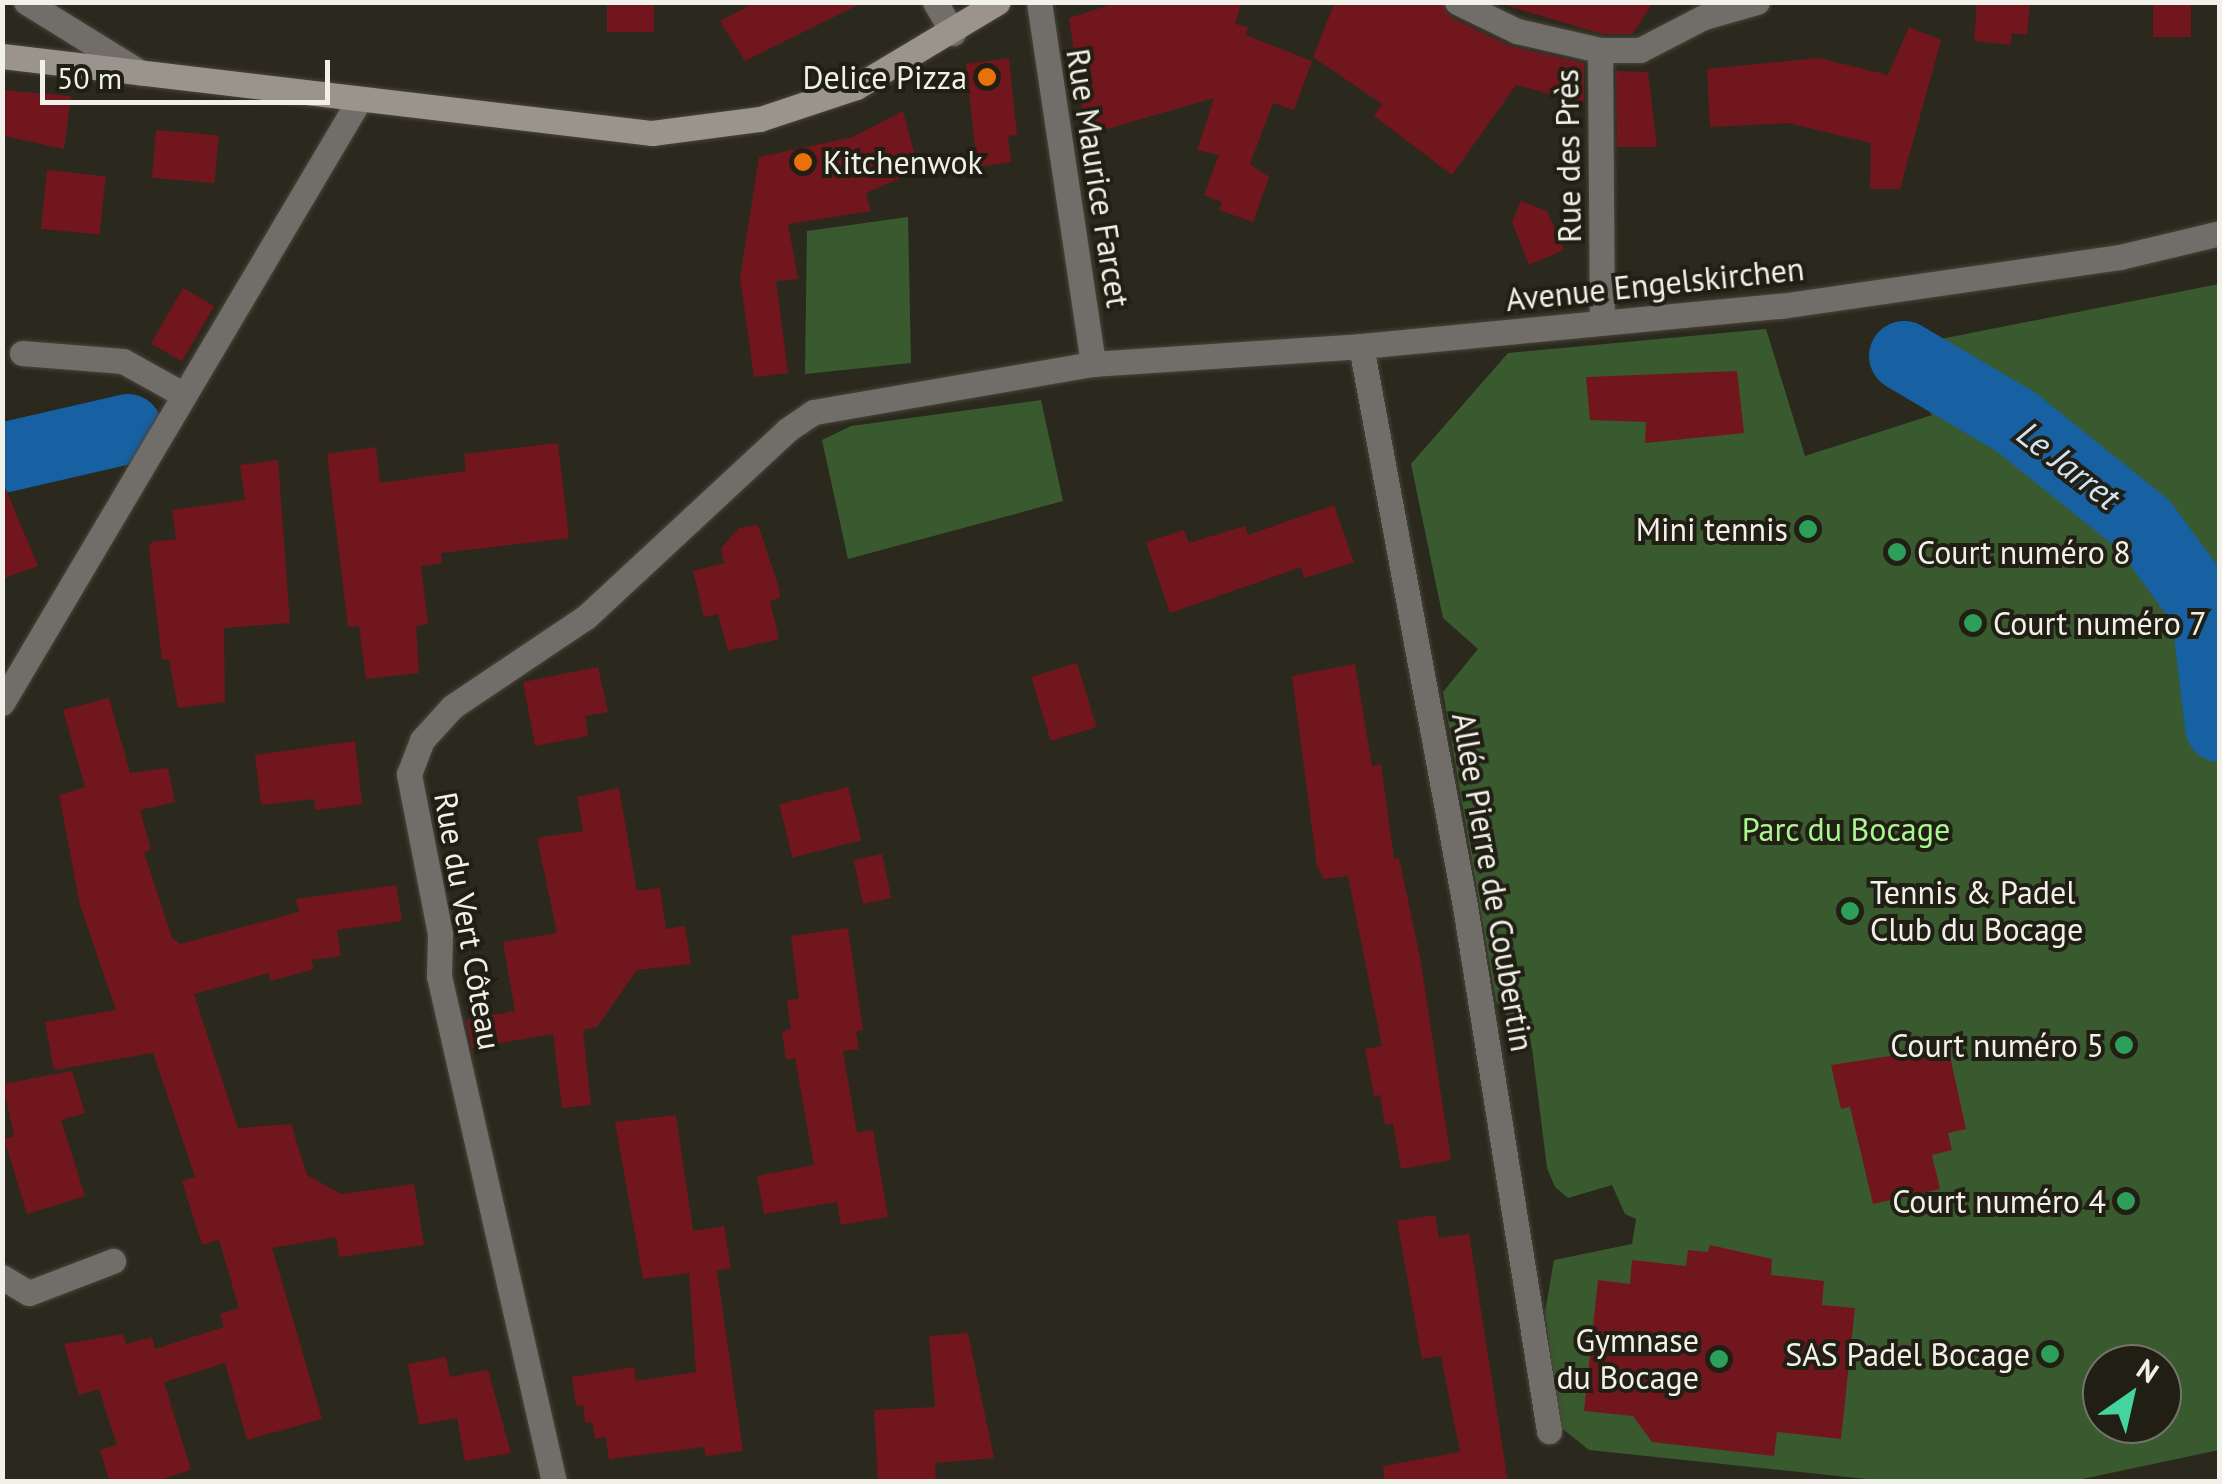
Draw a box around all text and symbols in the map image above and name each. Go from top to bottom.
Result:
scale bar [45,40,335,102]
street label: Rue Maurice Farcet [1059,46,1137,310]
text: 50 m [57,58,122,97]
place label: Delice Pizza [802,58,967,96]
marker: Delice Pizza [976,66,998,88]
street label: Rue des Près [1547,69,1589,243]
place label: Kitchenwok [823,143,983,181]
marker: Kitchenwok [792,151,814,173]
street label: Avenue Engelskirchen [1504,249,1806,319]
water label: Le Jarret [2009,412,2129,518]
place label: Mini tennis [1636,510,1788,548]
marker: Mini tennis [1797,518,1819,540]
place label: Court numéro 8 [1917,533,2131,571]
marker: Court numéro 8 [1886,541,1908,563]
place label: Court numéro 7 [1993,604,2207,642]
marker: Court numéro 7 [1962,612,1984,634]
street label: Allée Pierre de Coubertin [1444,710,1542,1054]
street label: Rue du Vert Côteau [426,789,510,1053]
park label: Parc du Bocage [1741,810,1951,848]
place label: Tennis & Padel Club du Bocage [1870,874,2083,949]
marker: Tennis & Padel Club du Bocage [1839,900,1861,922]
place label: Court numéro 5 [1890,1026,2104,1064]
marker: Court numéro 5 [2113,1034,2135,1056]
place label: Court numéro 4 [1892,1182,2106,1220]
marker: Court numéro 4 [2115,1190,2137,1212]
place label: Gymnase du Bocage [1556,1322,1699,1397]
place label: SAS Padel Bocage [1785,1335,2030,1373]
marker: SAS Padel Bocage [2039,1343,2061,1365]
north arrow [2082,1344,2182,1444]
marker: Gymnase du Bocage [1708,1348,1730,1370]
text: N [2130,1350,2166,1391]

